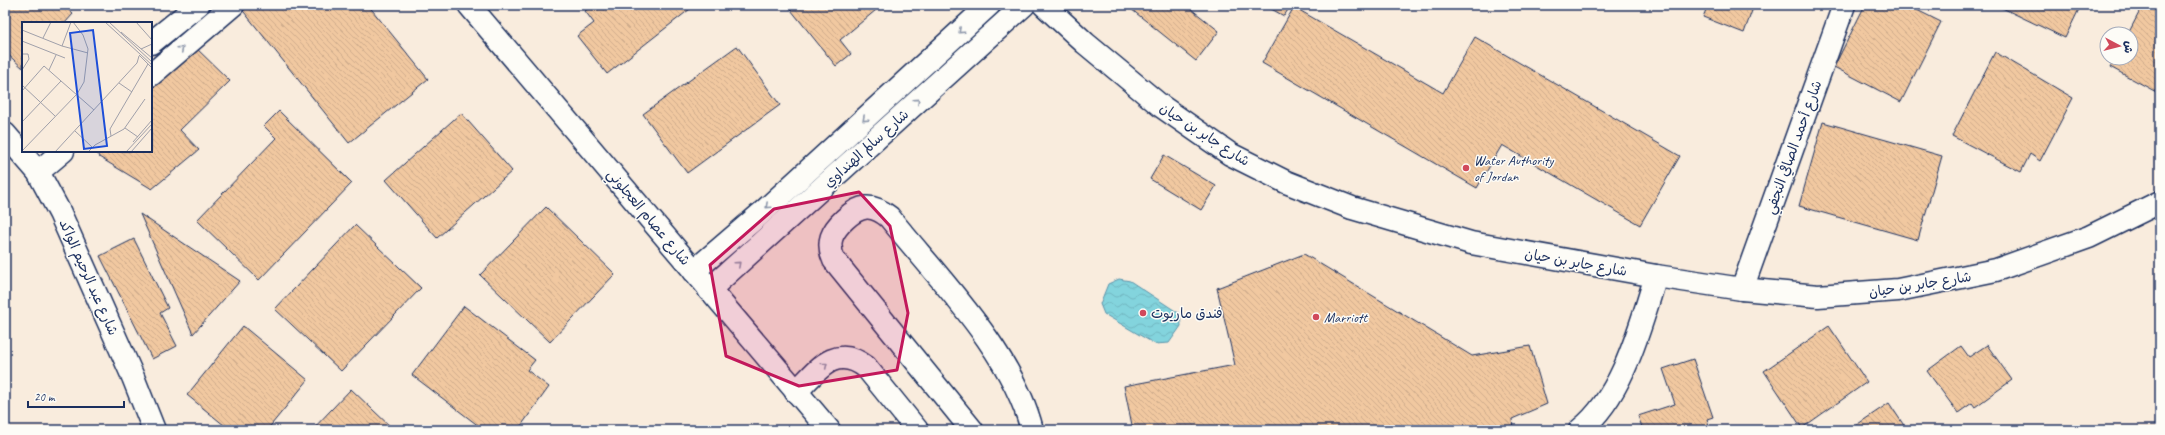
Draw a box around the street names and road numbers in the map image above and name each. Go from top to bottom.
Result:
street label: شارع أحمد الصافي النجفي [1761,78,1829,218]
street label: شارع جابر بن حيان [1156,99,1253,171]
street label: شارع سالم الهنداوي [820,106,914,192]
street label: شارع عصام العجلوني [600,166,694,271]
street label: شارع عبد الرحيم الواكد [53,216,122,339]
street label: شارع جابر بن حيان [1523,245,1628,281]
street label: شارع جابر بن حيان [1868,268,1973,302]

